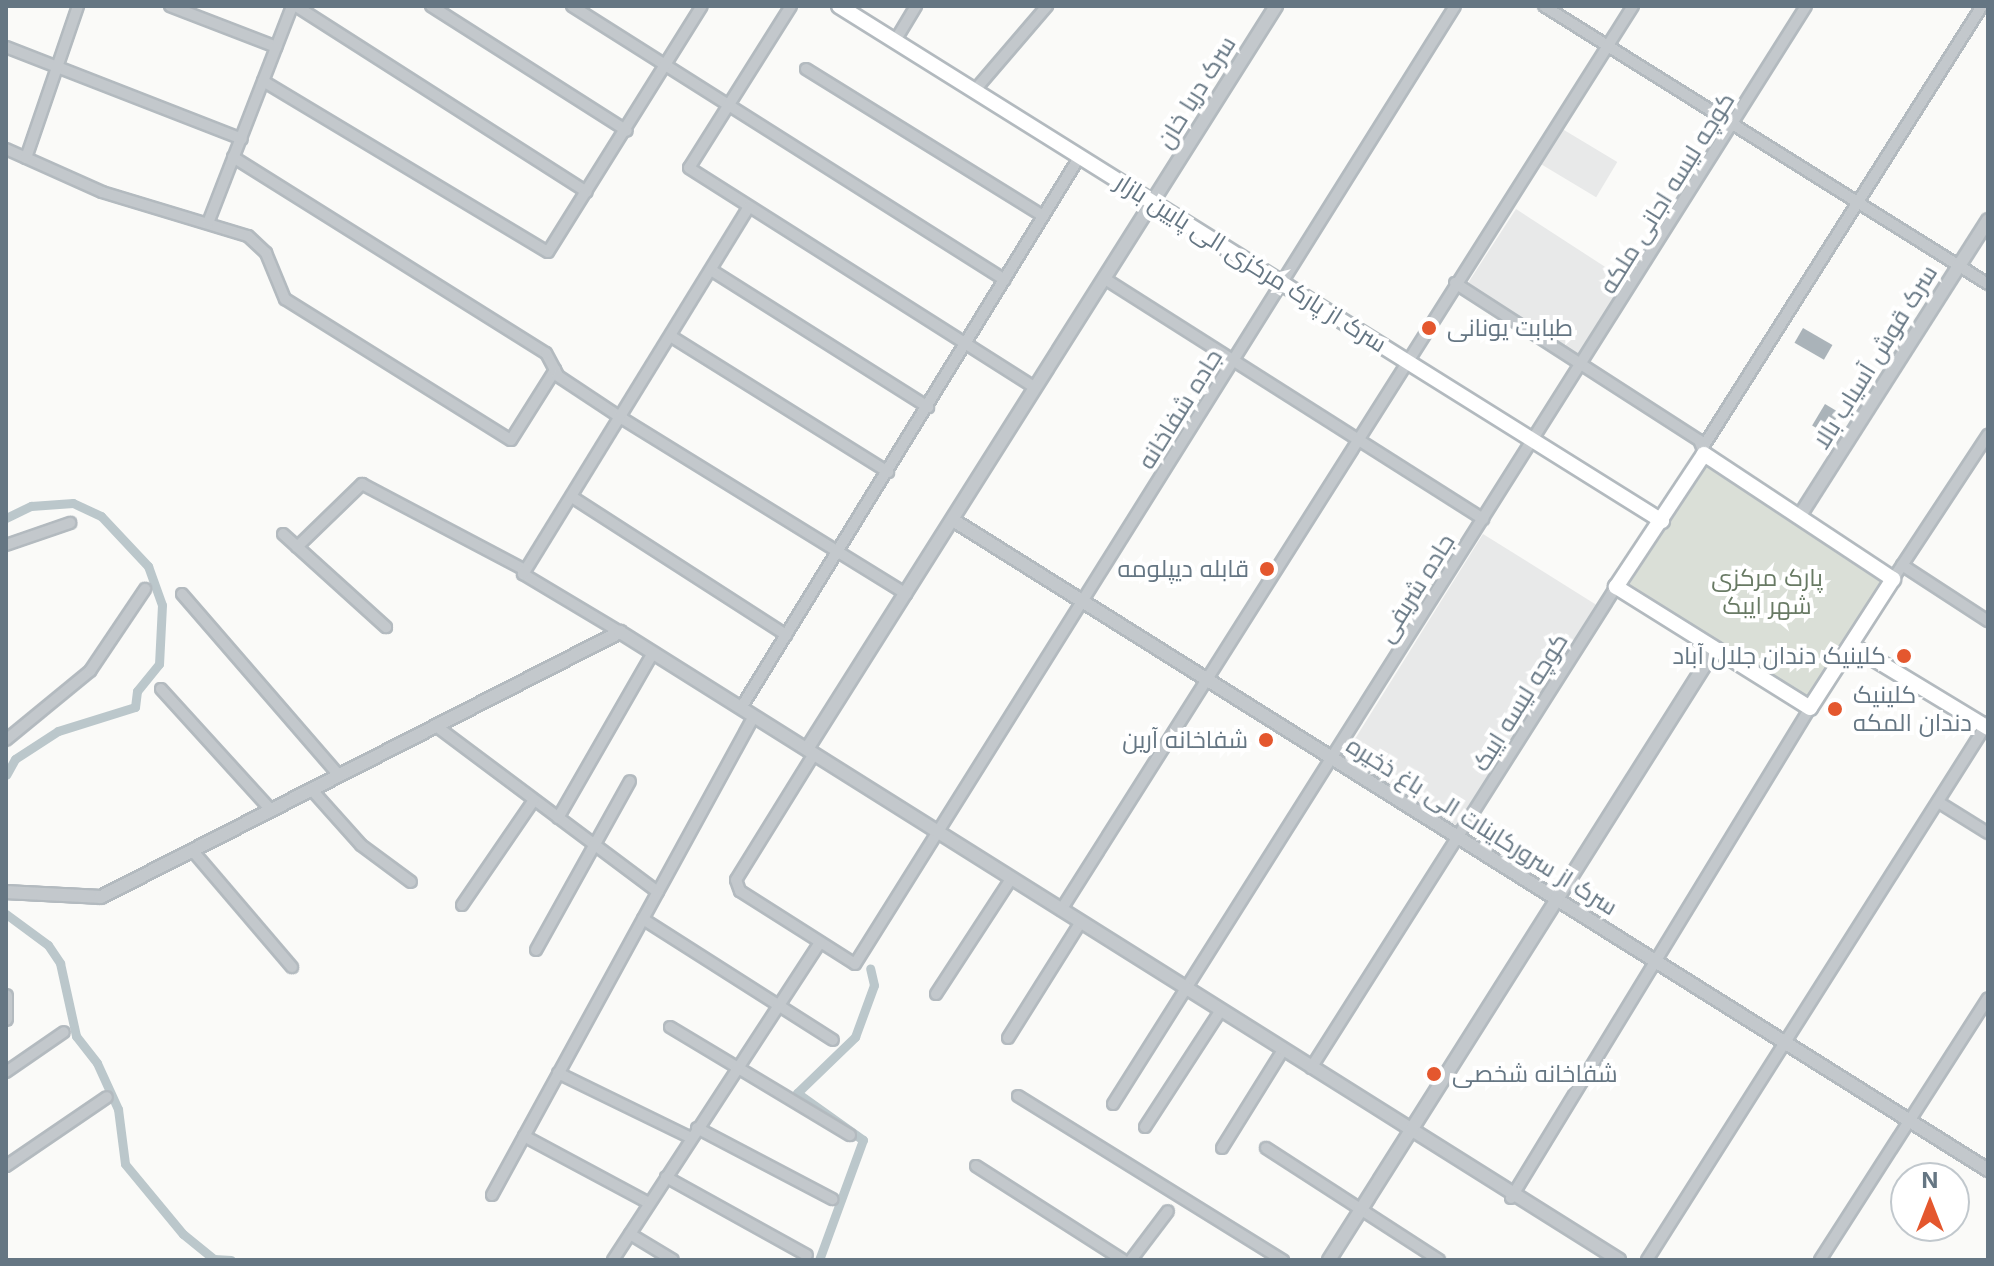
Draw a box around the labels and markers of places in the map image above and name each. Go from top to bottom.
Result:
place label: طبابت یونانی [1447,314,1573,342]
marker: طبابت یونانی [1418,317,1440,339]
place label: قابله دیپلومه [1117,555,1249,583]
marker: قابله دیپلومه [1256,558,1278,580]
place label: کلینیک دندان جلال آباد [1672,642,1886,670]
marker: کلینیک دندان جلال آباد [1893,645,1915,667]
place label: کلینیک دندان المکه [1853,681,1972,737]
marker: کلینیک دندان المکه [1824,698,1846,720]
place label: شفاخانه آرین [1122,726,1248,754]
marker: شفاخانه آرین [1255,729,1277,751]
place label: شفاخانه شخصی [1452,1060,1618,1088]
marker: شفاخانه شخصی [1423,1063,1445,1085]

